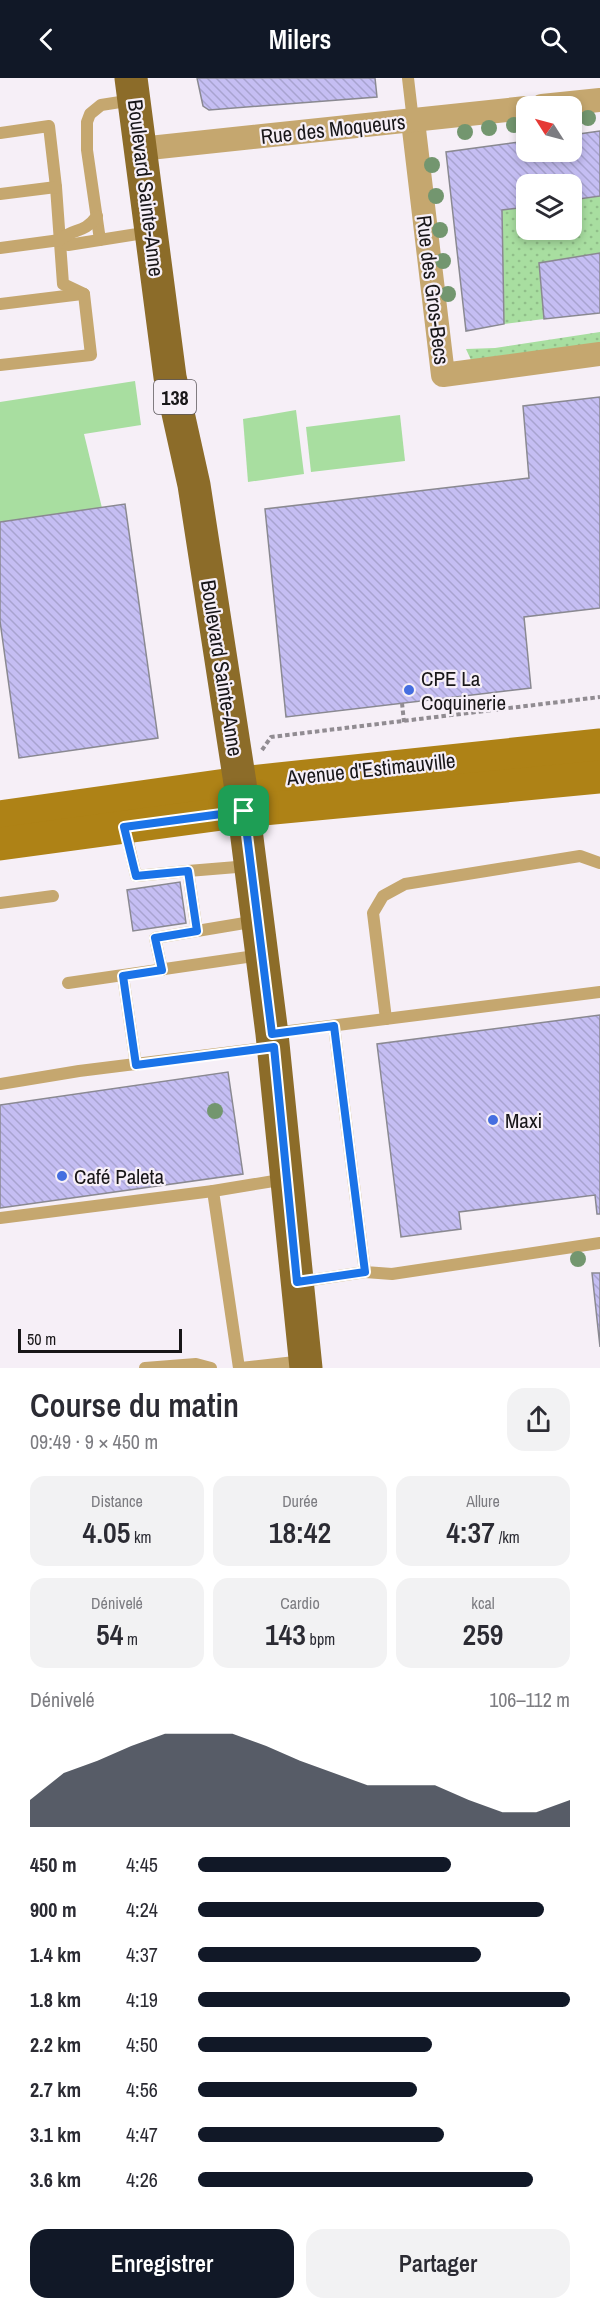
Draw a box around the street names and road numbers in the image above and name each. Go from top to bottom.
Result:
street label: Boulevard Sainte-Anne [121,98,171,278]
street label: Rue des Moqueurs [259,107,407,151]
street label: Rue des Gros-Becs [409,214,457,366]
road number: 138 [154,380,196,414]
street label: Boulevard Sainte-Anne [194,578,250,758]
street label: Avenue d'Estimauville [284,746,457,792]

